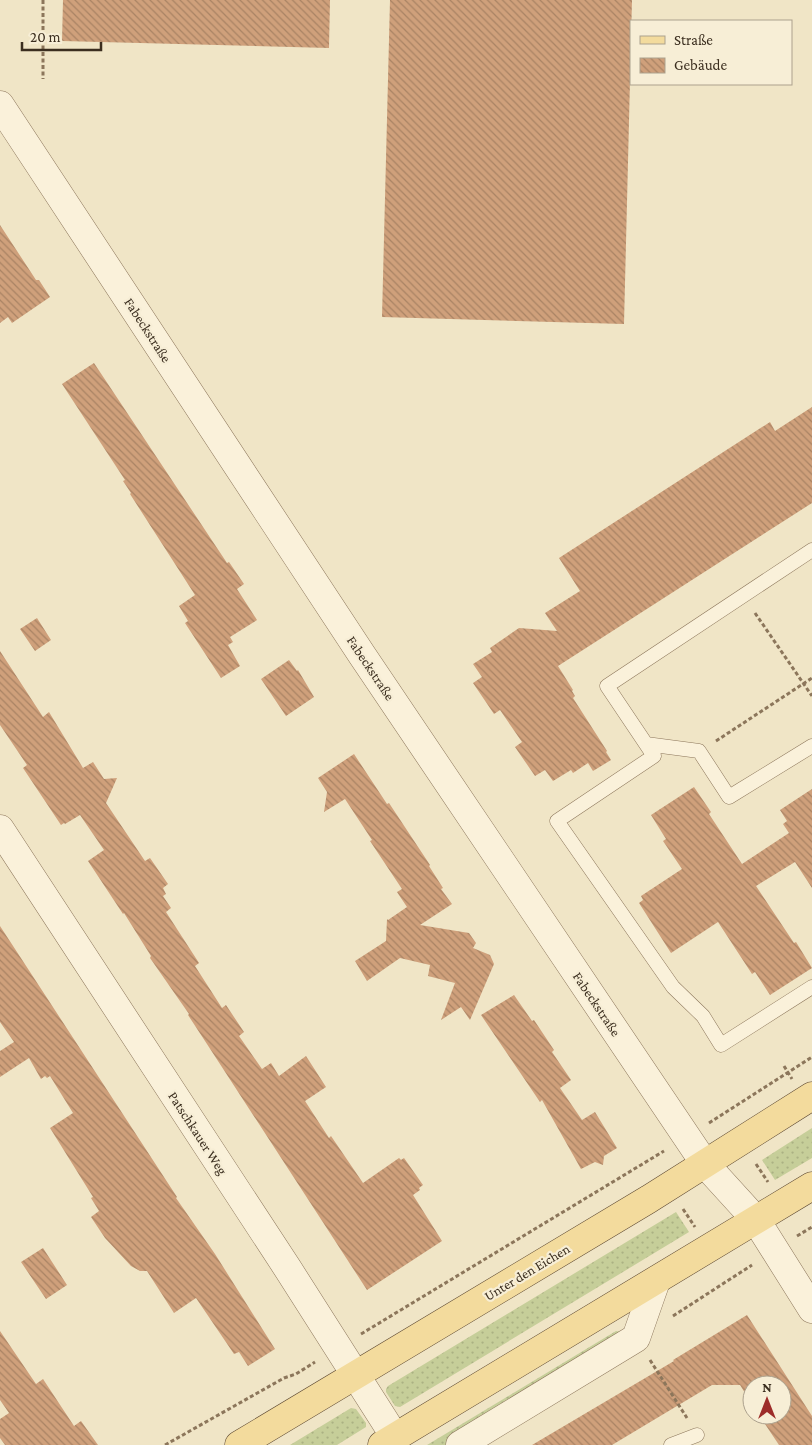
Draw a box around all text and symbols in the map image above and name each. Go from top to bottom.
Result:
scale bar [22,20,101,52]
legend [630,20,792,85]
text: 20 m [30,29,61,45]
text: Straße [674,32,713,48]
text: Gebäude [674,57,728,73]
street label: Fabeckstraße [121,295,175,365]
street label: Fabeckstraße [344,633,398,703]
street label: Fabeckstraße [570,969,624,1039]
street label: Patschkauer Weg [165,1088,231,1178]
street label: Unter den Eichen [481,1240,573,1304]
north arrow [742,1375,792,1425]
text: N [762,1379,772,1395]

